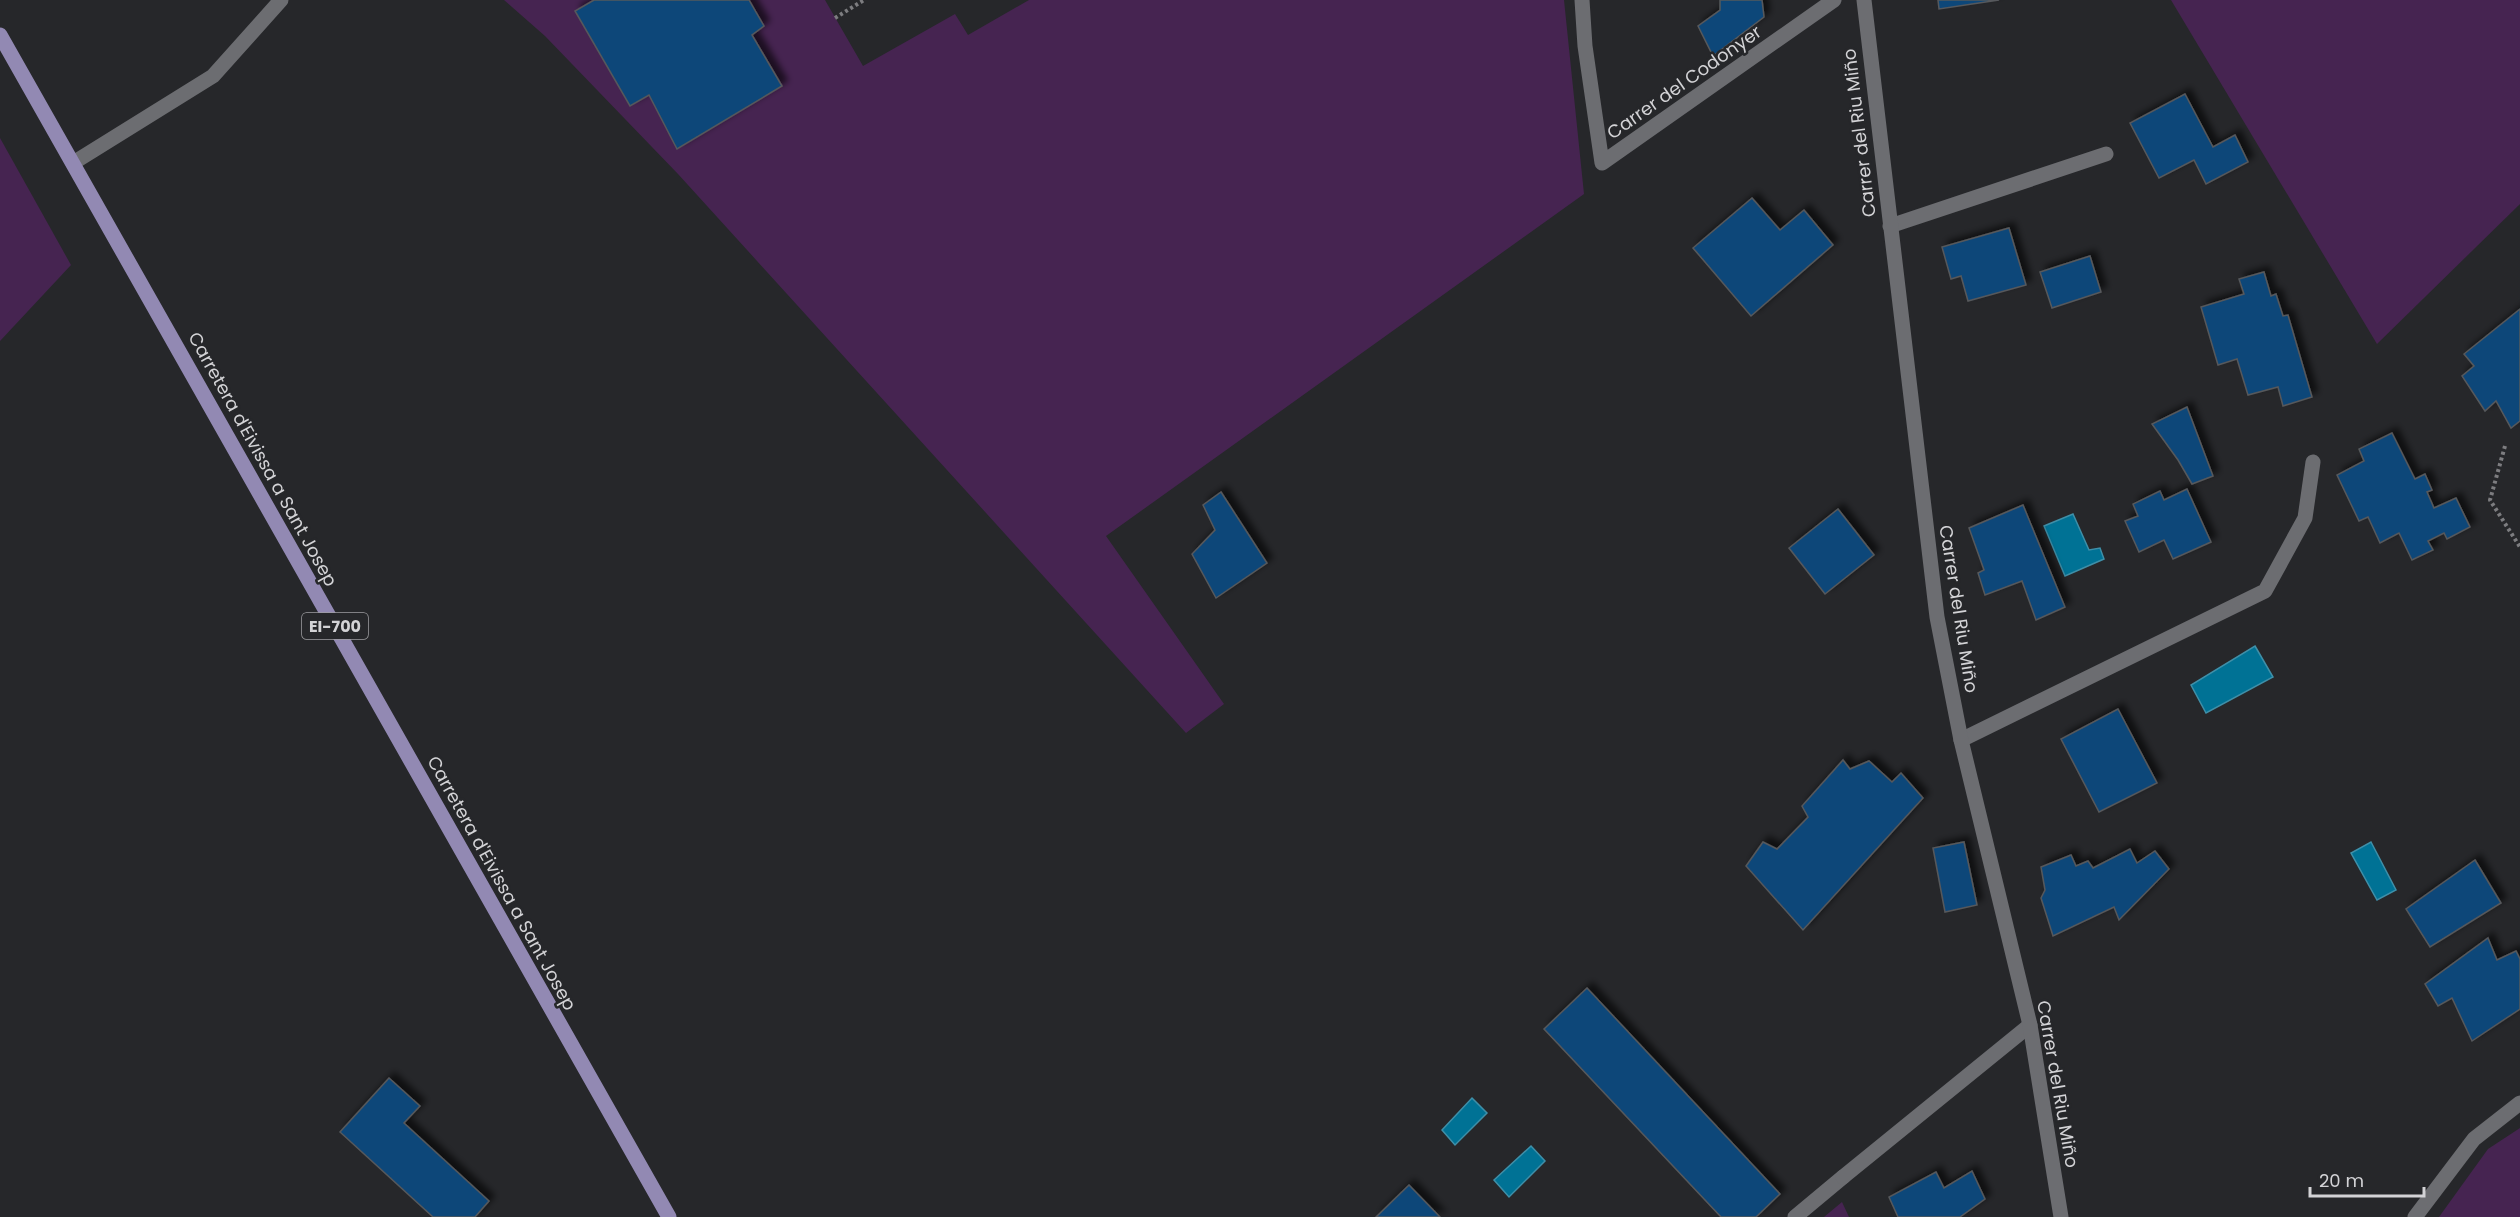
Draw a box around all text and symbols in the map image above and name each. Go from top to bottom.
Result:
street label: Carrer del Codonyer [1602,19,1767,145]
street label: Carrer del Riu Miño [1836,47,1882,219]
street label: Carretera d'Eivissa a Sant Josep [182,327,344,591]
street label: Carrer del Riu Miño [1933,523,1985,695]
road number: EI-700 [302,613,368,639]
street label: Carretera d'Eivissa a Sant Josep [421,751,583,1015]
street label: Carrer del Riu Miño [2031,998,2085,1170]
scale bar [2310,1160,2424,1198]
text: 20 m [2319,1168,2364,1193]

